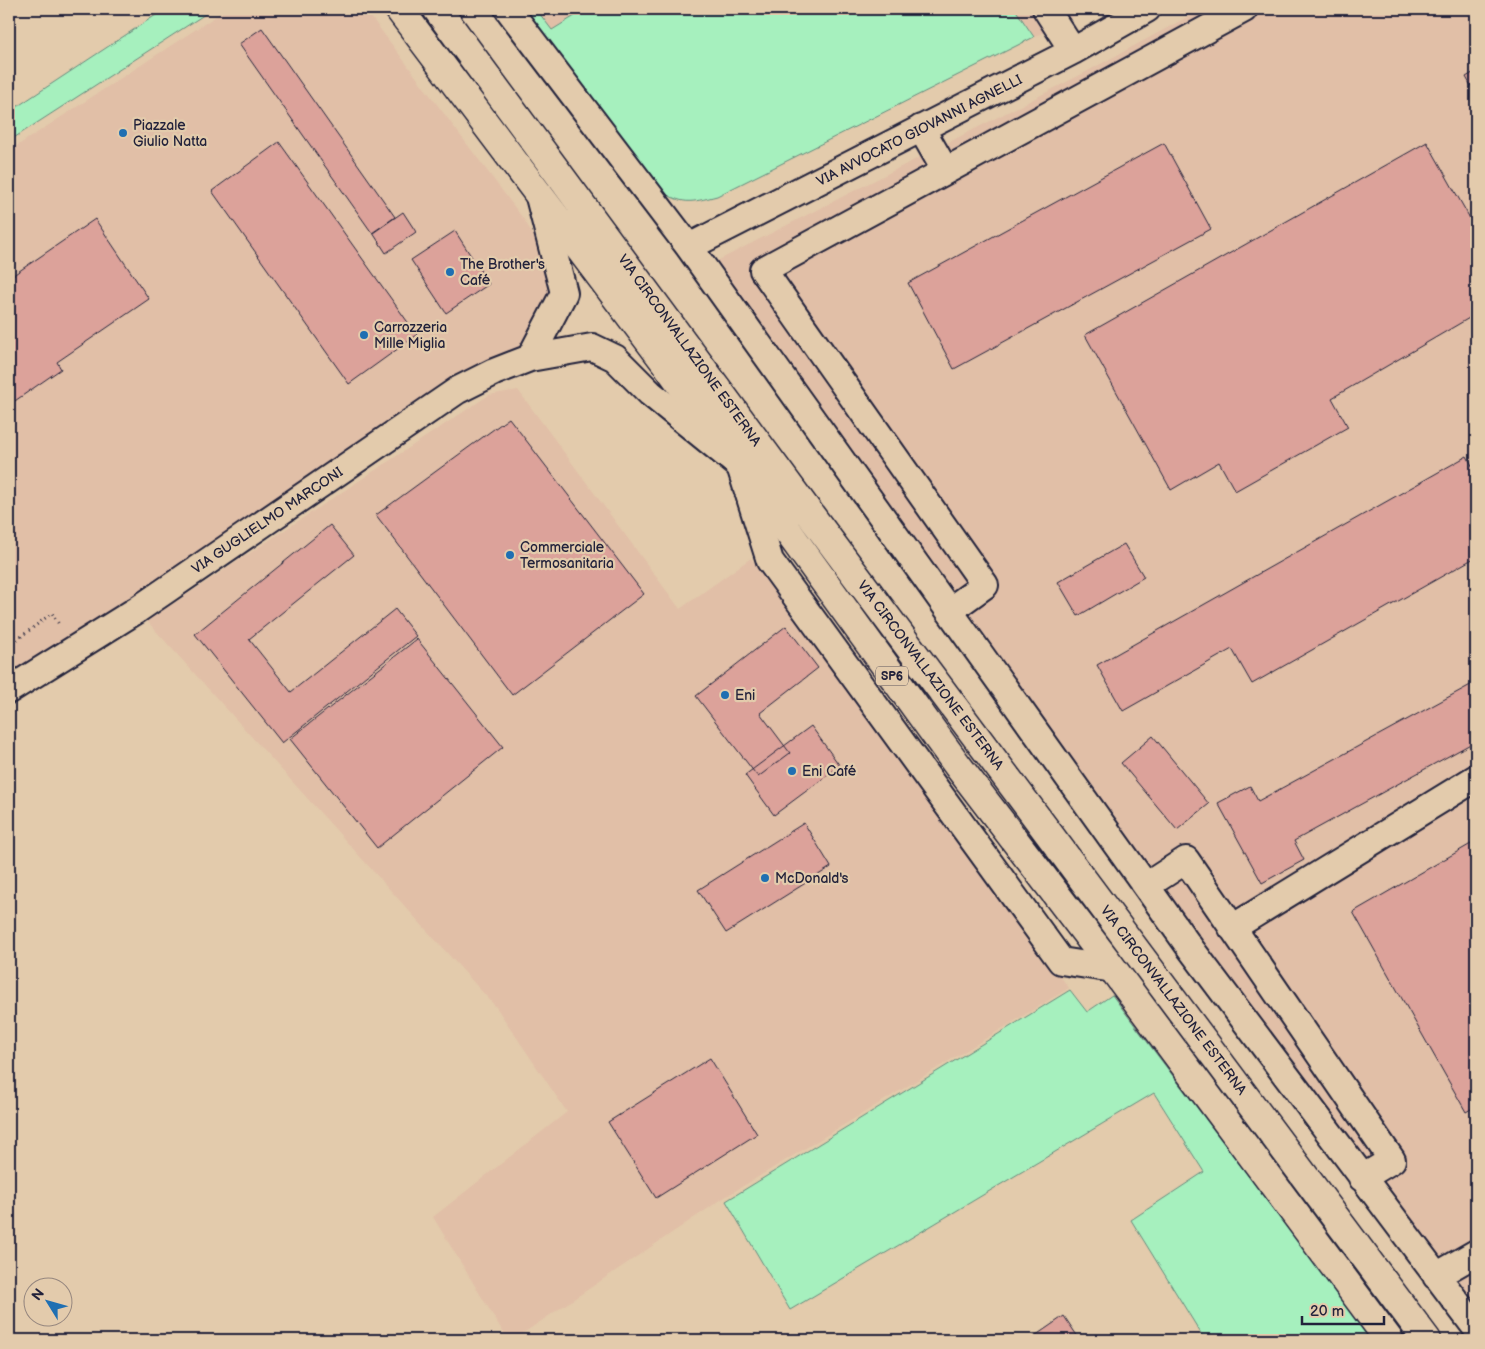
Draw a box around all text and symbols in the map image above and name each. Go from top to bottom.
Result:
street label: VIA AVVOCATO GIOVANNI AGNELLI [814,71,1025,190]
place label: Piazzale Giulio Natta [133,117,207,150]
marker: Piazzale Giulio Natta [117,127,129,139]
street label: VIA CIRCONVALLAZIONE ESTERNA [614,251,765,450]
place label: The Brother's Café [460,256,545,289]
marker: The Brother's Café [444,266,456,278]
place label: Carrozzeria Mille Miglia [374,319,447,352]
marker: Carrozzeria Mille Miglia [358,329,370,341]
street label: VIA GUGLIELMO MARCONI [188,463,346,577]
place label: Commerciale Termosanitaria [520,539,614,572]
marker: Commerciale Termosanitaria [504,549,516,561]
street label: VIA CIRCONVALLAZIONE ESTERNA [854,577,1008,774]
road number: SP6 [876,666,908,686]
place label: Eni [735,687,755,704]
marker: Eni [719,689,731,701]
place label: Eni Café [802,763,857,780]
marker: Eni Café [786,765,798,777]
place label: McDonald's [775,870,849,887]
marker: McDonald's [759,872,771,884]
street label: VIA CIRCONVALLAZIONE ESTERNA [1097,902,1251,1099]
north arrow [22,1276,72,1326]
text: N [28,1285,48,1304]
scale bar [1302,1294,1385,1326]
text: 20 m [1310,1302,1344,1321]

